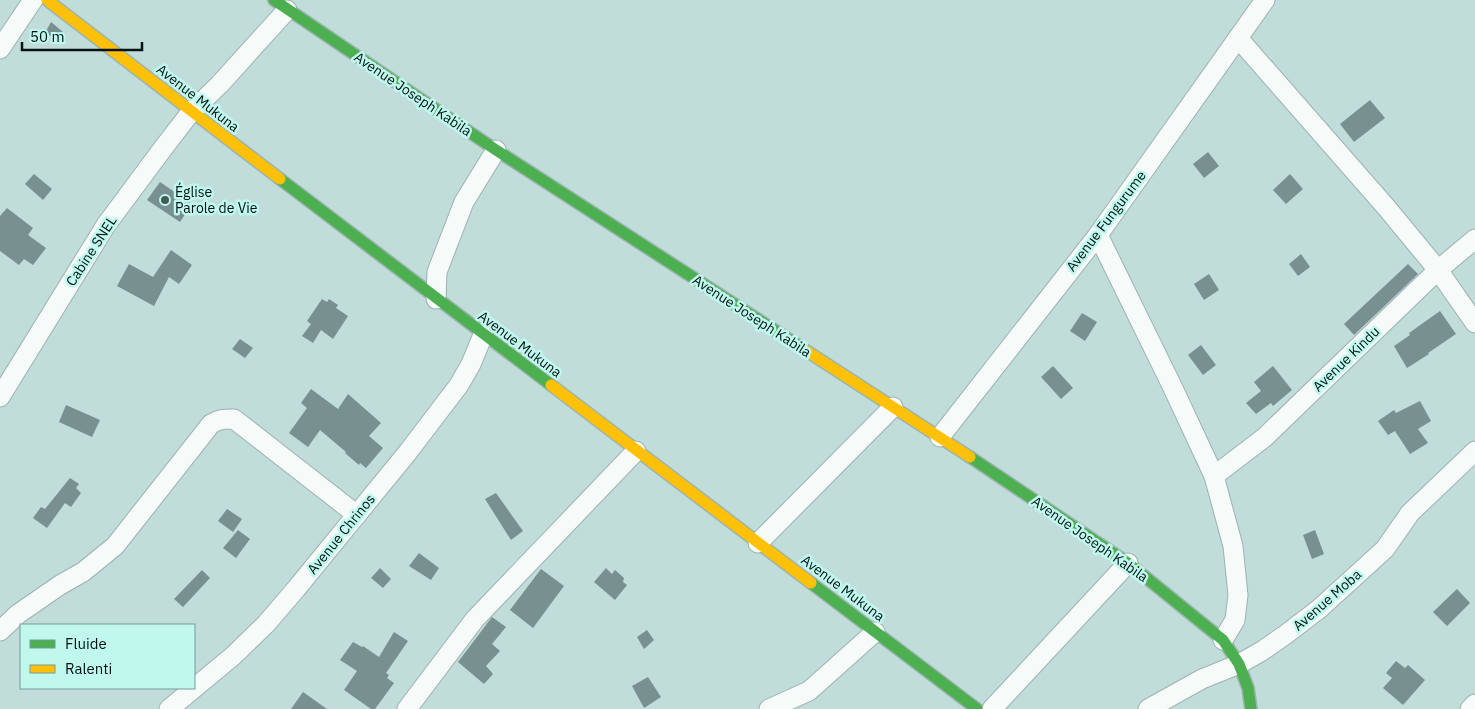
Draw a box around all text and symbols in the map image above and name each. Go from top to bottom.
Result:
scale bar [22,20,142,52]
text: 50 m [30,27,65,46]
street label: Avenue Joseph Kabila [351,48,476,140]
street label: Avenue Mukuna [153,60,243,136]
street label: Avenue Fungurume [1062,167,1150,275]
place label: Église Parole de Vie [175,182,258,217]
marker: Église Parole de Vie [159,194,171,206]
street label: Cabine SNEL [62,213,120,289]
street label: Avenue Joseph Kabila [689,271,815,361]
street label: Avenue Mukuna [475,307,566,382]
street label: Avenue Kindu [1309,322,1383,396]
street label: Avenue Chrinos [303,490,379,578]
street label: Avenue Joseph Kabila [1028,492,1152,586]
street label: Avenue Mukuna [798,551,889,626]
street label: Avenue Moba [1289,565,1365,635]
legend [20,624,195,689]
text: Fluide [65,634,107,653]
text: Ralenti [65,659,112,678]

